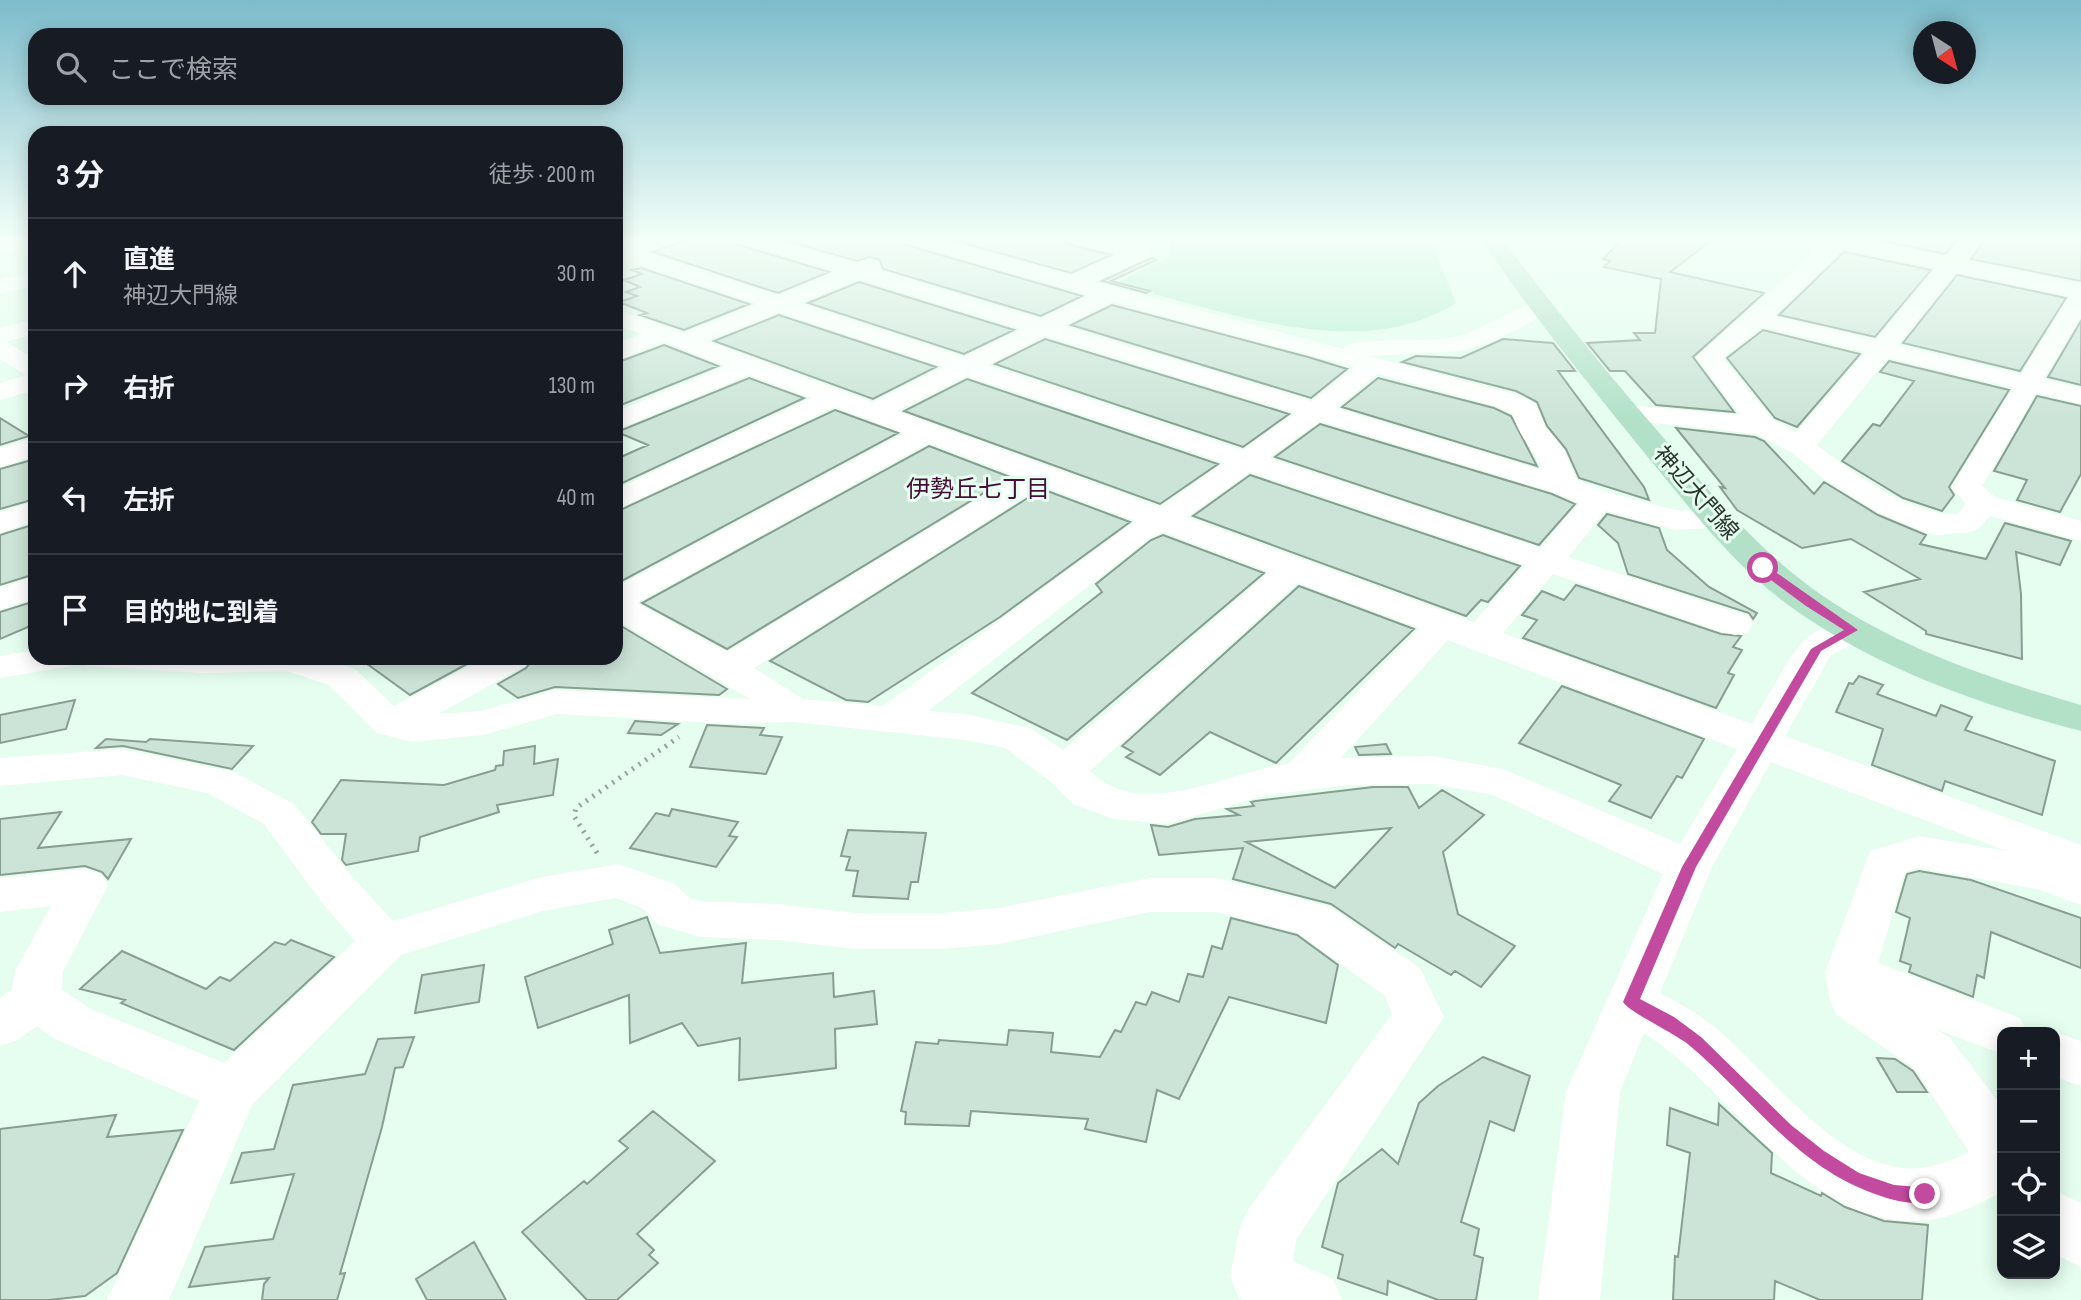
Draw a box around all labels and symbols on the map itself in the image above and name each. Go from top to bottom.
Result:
north arrow [1913,21,1976,84]
street label: 神辺大門線 [1648,440,1744,546]
district label: 伊勢丘七丁目 [906,475,1050,504]
route start [1747,552,1778,583]
route end [1909,1178,1940,1209]

